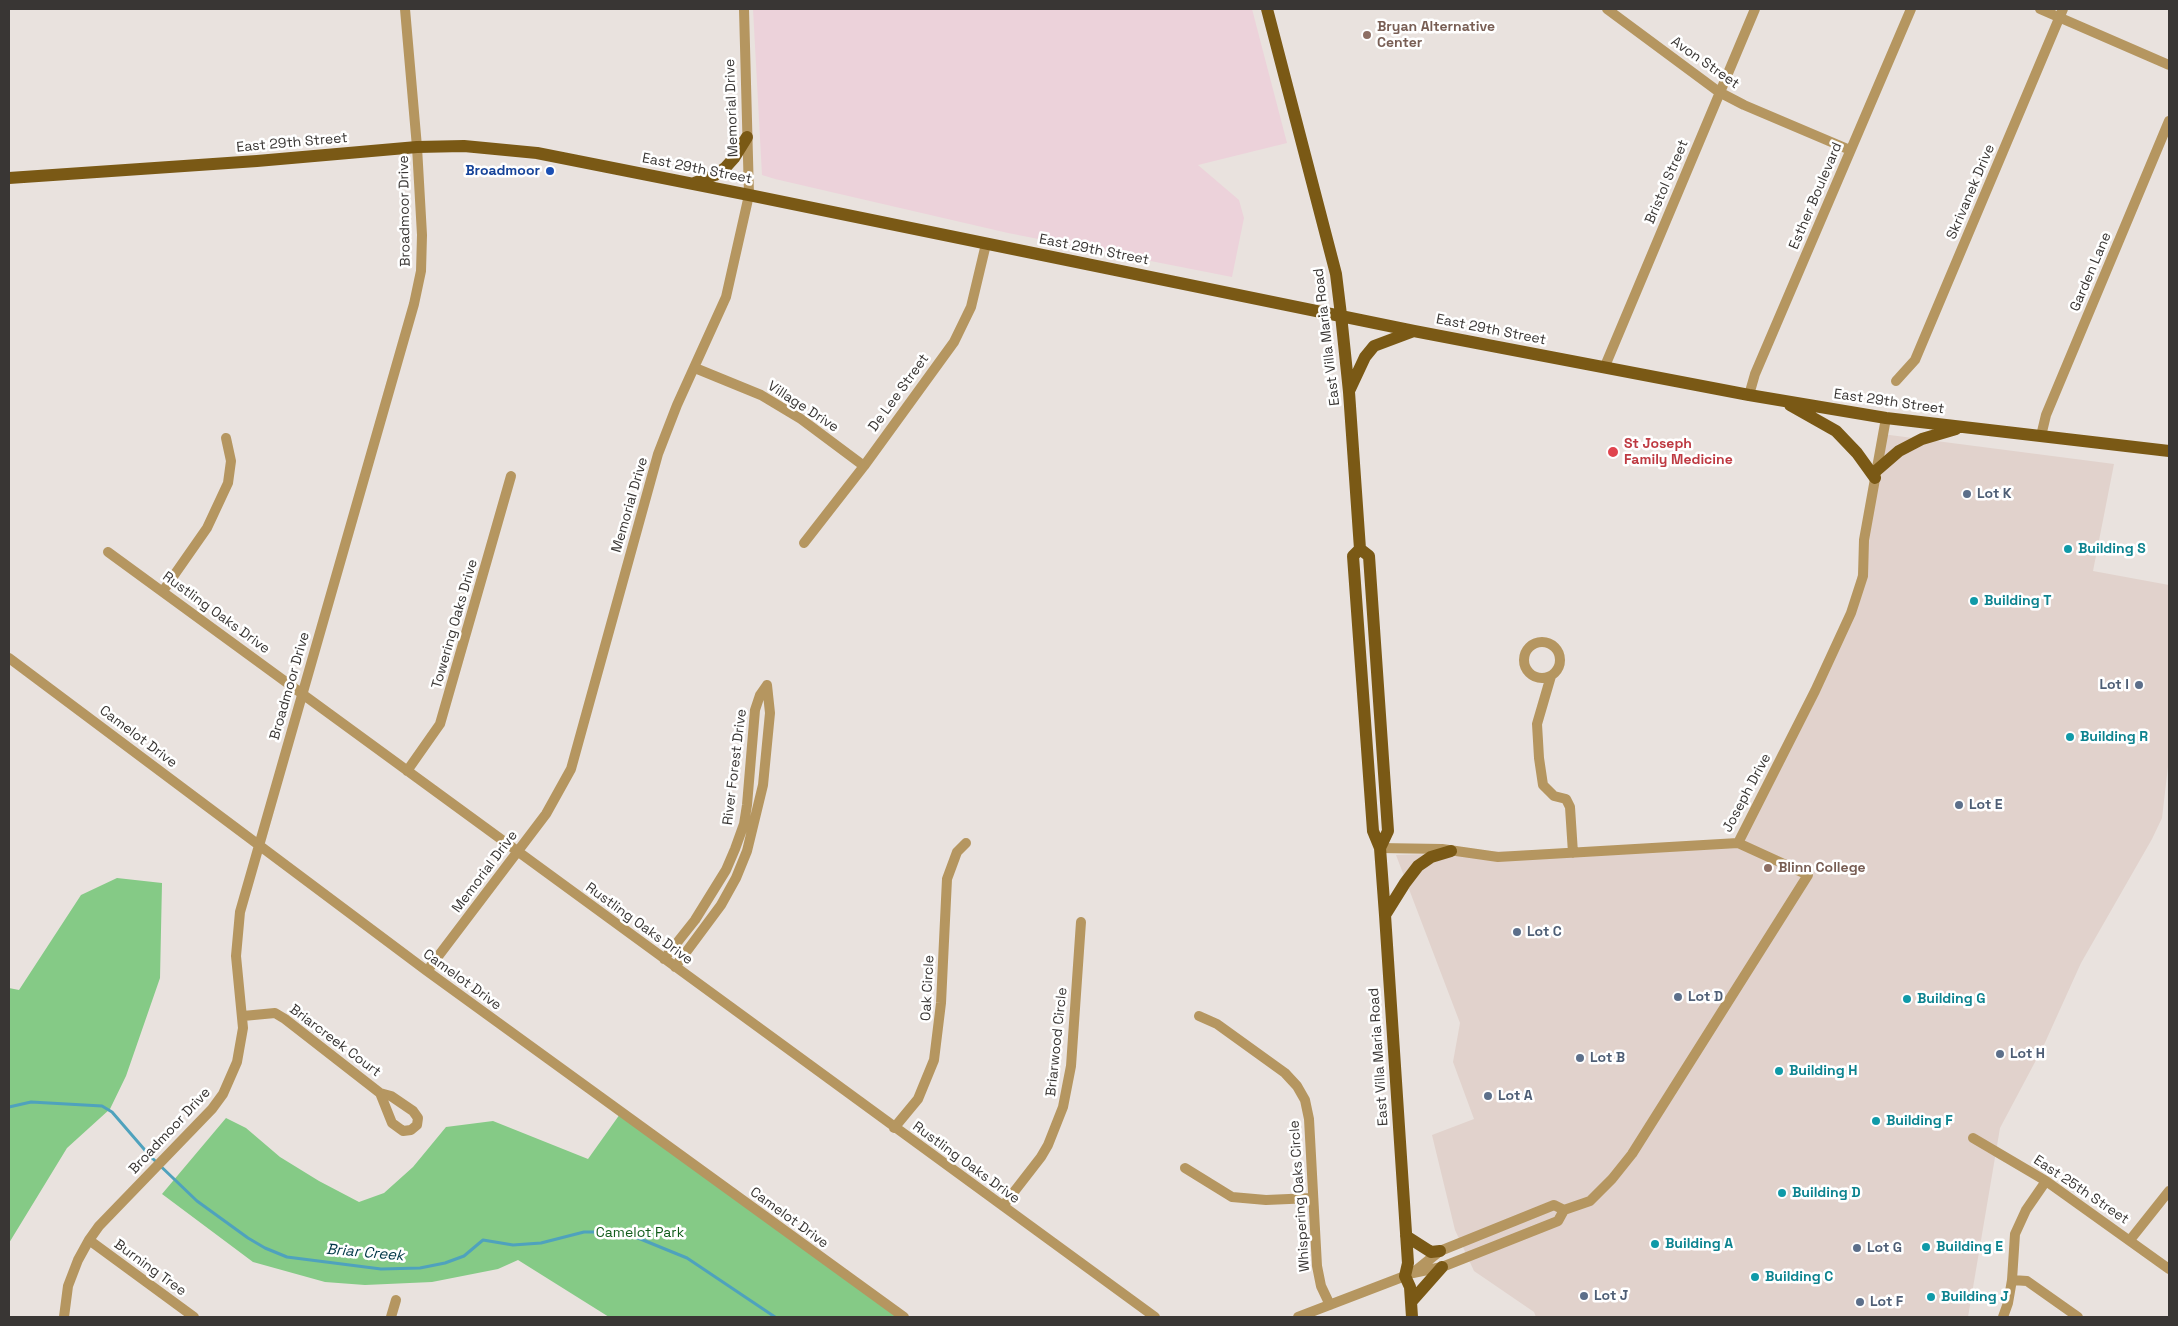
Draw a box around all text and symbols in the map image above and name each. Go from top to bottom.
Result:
place label: Bryan Alternative Center [1377,19,1495,52]
marker: Bryan Alternative Center [1361,29,1373,41]
street label: Avon Street [1668,33,1742,93]
street label: Memorial Drive [722,59,742,157]
street label: East 29th Street [236,130,348,156]
street label: Bristol Street [1642,137,1692,227]
street label: Esther Boulevard [1786,140,1846,252]
street label: Skrivanek Drive [1943,142,1999,242]
street label: East 29th Street [641,150,753,188]
street label: Broadmoor Drive [396,155,414,267]
place label: Broadmoor [465,163,540,179]
marker: Broadmoor [544,165,556,177]
street label: Garden Lane [2067,230,2115,314]
street label: East 29th Street [1038,231,1150,269]
street label: East Villa Maria Road [1310,267,1344,407]
street label: East 29th Street [1435,311,1547,349]
street label: De Lee Street [865,351,933,435]
street label: Village Drive [764,378,842,436]
street label: East 29th Street [1833,386,1945,418]
place label: St Joseph Family Medicine [1624,436,1733,468]
marker: St Joseph Family Medicine [1606,445,1620,459]
street label: Memorial Drive [608,455,652,555]
place label: Lot K [1977,486,2012,502]
marker: Lot K [1961,488,1973,500]
place label: Building S [2078,541,2146,557]
marker: Building S [2062,543,2074,555]
street label: Towering Oaks Drive [428,557,482,691]
street label: Rustling Oaks Drive [159,568,273,658]
place label: Building T [1984,593,2051,609]
marker: Building T [1968,595,1980,607]
street label: Broadmoor Drive [267,630,313,742]
place label: Lot I [2099,677,2129,693]
marker: Lot I [2133,679,2145,691]
street label: Camelot Drive [96,702,180,772]
street label: River Forest Drive [720,708,750,826]
place label: Building R [2080,729,2148,745]
marker: Building R [2064,731,2076,743]
street label: Joseph Drive [1719,751,1775,835]
place label: Lot E [1969,797,2003,813]
marker: Lot E [1953,799,1965,811]
street label: Memorial Drive [449,828,521,916]
place label: Blinn College [1778,860,1866,876]
marker: Blinn College [1762,862,1774,874]
street label: Rustling Oaks Drive [582,879,696,969]
place label: Lot C [1527,924,1562,940]
marker: Lot C [1511,926,1523,938]
street label: Camelot Drive [420,946,504,1014]
street label: Oak Circle [918,955,938,1021]
street label: Briarwood Circle [1043,987,1071,1097]
street label: East Villa Maria Road [1366,987,1392,1127]
place label: Lot D [1688,989,1723,1005]
marker: Lot D [1672,991,1684,1003]
place label: Building G [1917,991,1985,1007]
marker: Building G [1901,993,1913,1005]
street label: Briarcreek Court [286,1001,384,1081]
place label: Lot H [2010,1046,2045,1062]
marker: Lot H [1994,1048,2006,1060]
place label: Lot B [1590,1050,1625,1066]
marker: Lot B [1574,1052,1586,1064]
place label: Building H [1789,1063,1857,1079]
marker: Building H [1773,1065,1785,1077]
street label: Broadmoor Drive [126,1084,214,1178]
place label: Lot A [1498,1088,1533,1104]
marker: Lot A [1482,1090,1494,1102]
place label: Building F [1886,1113,1953,1129]
marker: Building F [1870,1115,1882,1127]
street label: Rustling Oaks Drive [909,1118,1023,1208]
street label: Whispering Oaks Circle [1286,1120,1314,1272]
street label: East 25th Street [2030,1152,2132,1228]
street label: Camelot Drive [747,1184,831,1252]
place label: Building D [1792,1185,1860,1201]
marker: Building D [1776,1187,1788,1199]
park label: Camelot Park [596,1225,684,1241]
street label: Burning Tree [111,1236,189,1300]
place label: Building A [1665,1236,1733,1252]
marker: Building A [1649,1238,1661,1250]
place label: Building E [1936,1239,2003,1255]
place label: Lot G [1867,1240,1902,1256]
water label: Briar Creek [325,1241,405,1265]
marker: Building E [1920,1241,1932,1253]
marker: Lot G [1851,1242,1863,1254]
place label: Building C [1765,1269,1833,1285]
marker: Building C [1749,1271,1761,1283]
place label: Lot J [1594,1288,1628,1304]
place label: Building J [1941,1289,2009,1305]
marker: Lot J [1578,1290,1590,1302]
marker: Building J [1925,1291,1937,1303]
place label: Lot F [1870,1294,1903,1310]
marker: Lot F [1854,1296,1866,1308]

